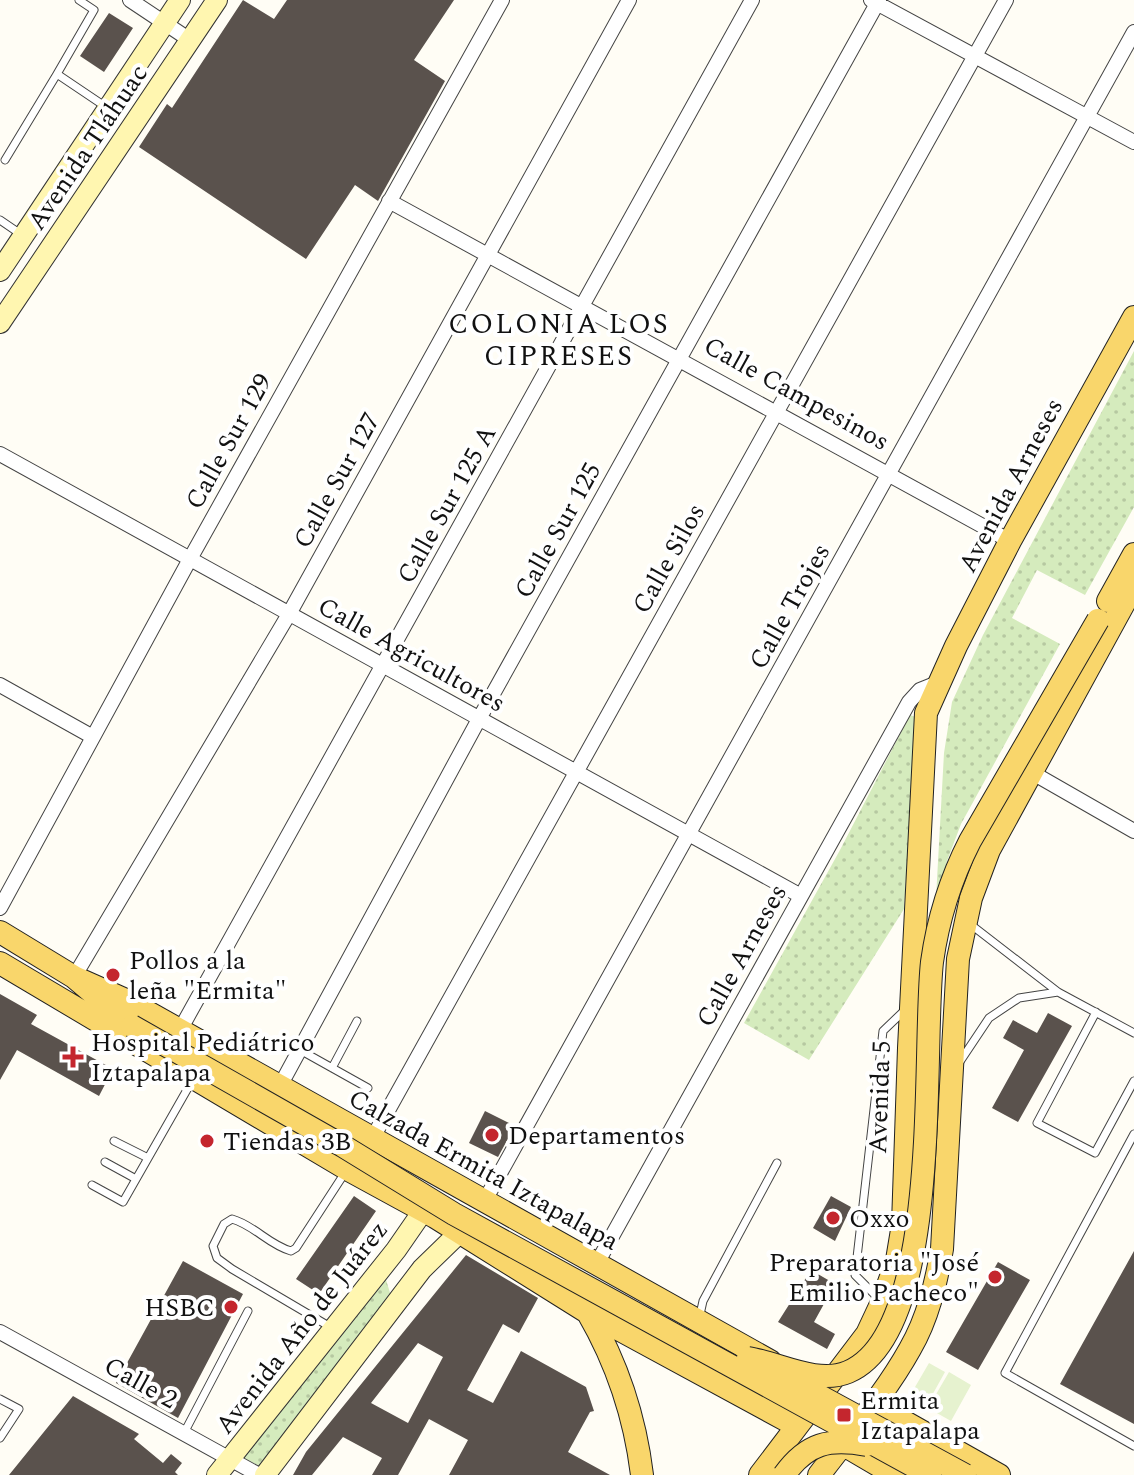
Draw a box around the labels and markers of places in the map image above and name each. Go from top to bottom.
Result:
place label: Pollos a la leña "Ermita" [129,941,286,1011]
marker: Pollos a la leña "Ermita" [104,966,122,984]
place label: Hospital Pediátrico Iztapalapa [91,1023,315,1093]
marker: Hospital Pediátrico Iztapalapa [62,1046,84,1068]
place label: Departamentos [508,1116,685,1156]
place label: Tiendas 3B [223,1122,351,1162]
marker: Departamentos [483,1126,501,1144]
marker: Tiendas 3B [198,1132,216,1150]
place label: Oxxo [849,1199,910,1239]
marker: Oxxo [824,1209,842,1227]
place label: Preparatoria "José Emilio Pacheco" [769,1243,979,1313]
marker: Preparatoria "José Emilio Pacheco" [986,1268,1004,1286]
place label: HSBC [144,1288,215,1328]
marker: HSBC [222,1298,240,1316]
place label: Ermita Iztapalapa [860,1381,980,1451]
marker: Ermita Iztapalapa [835,1406,853,1424]

